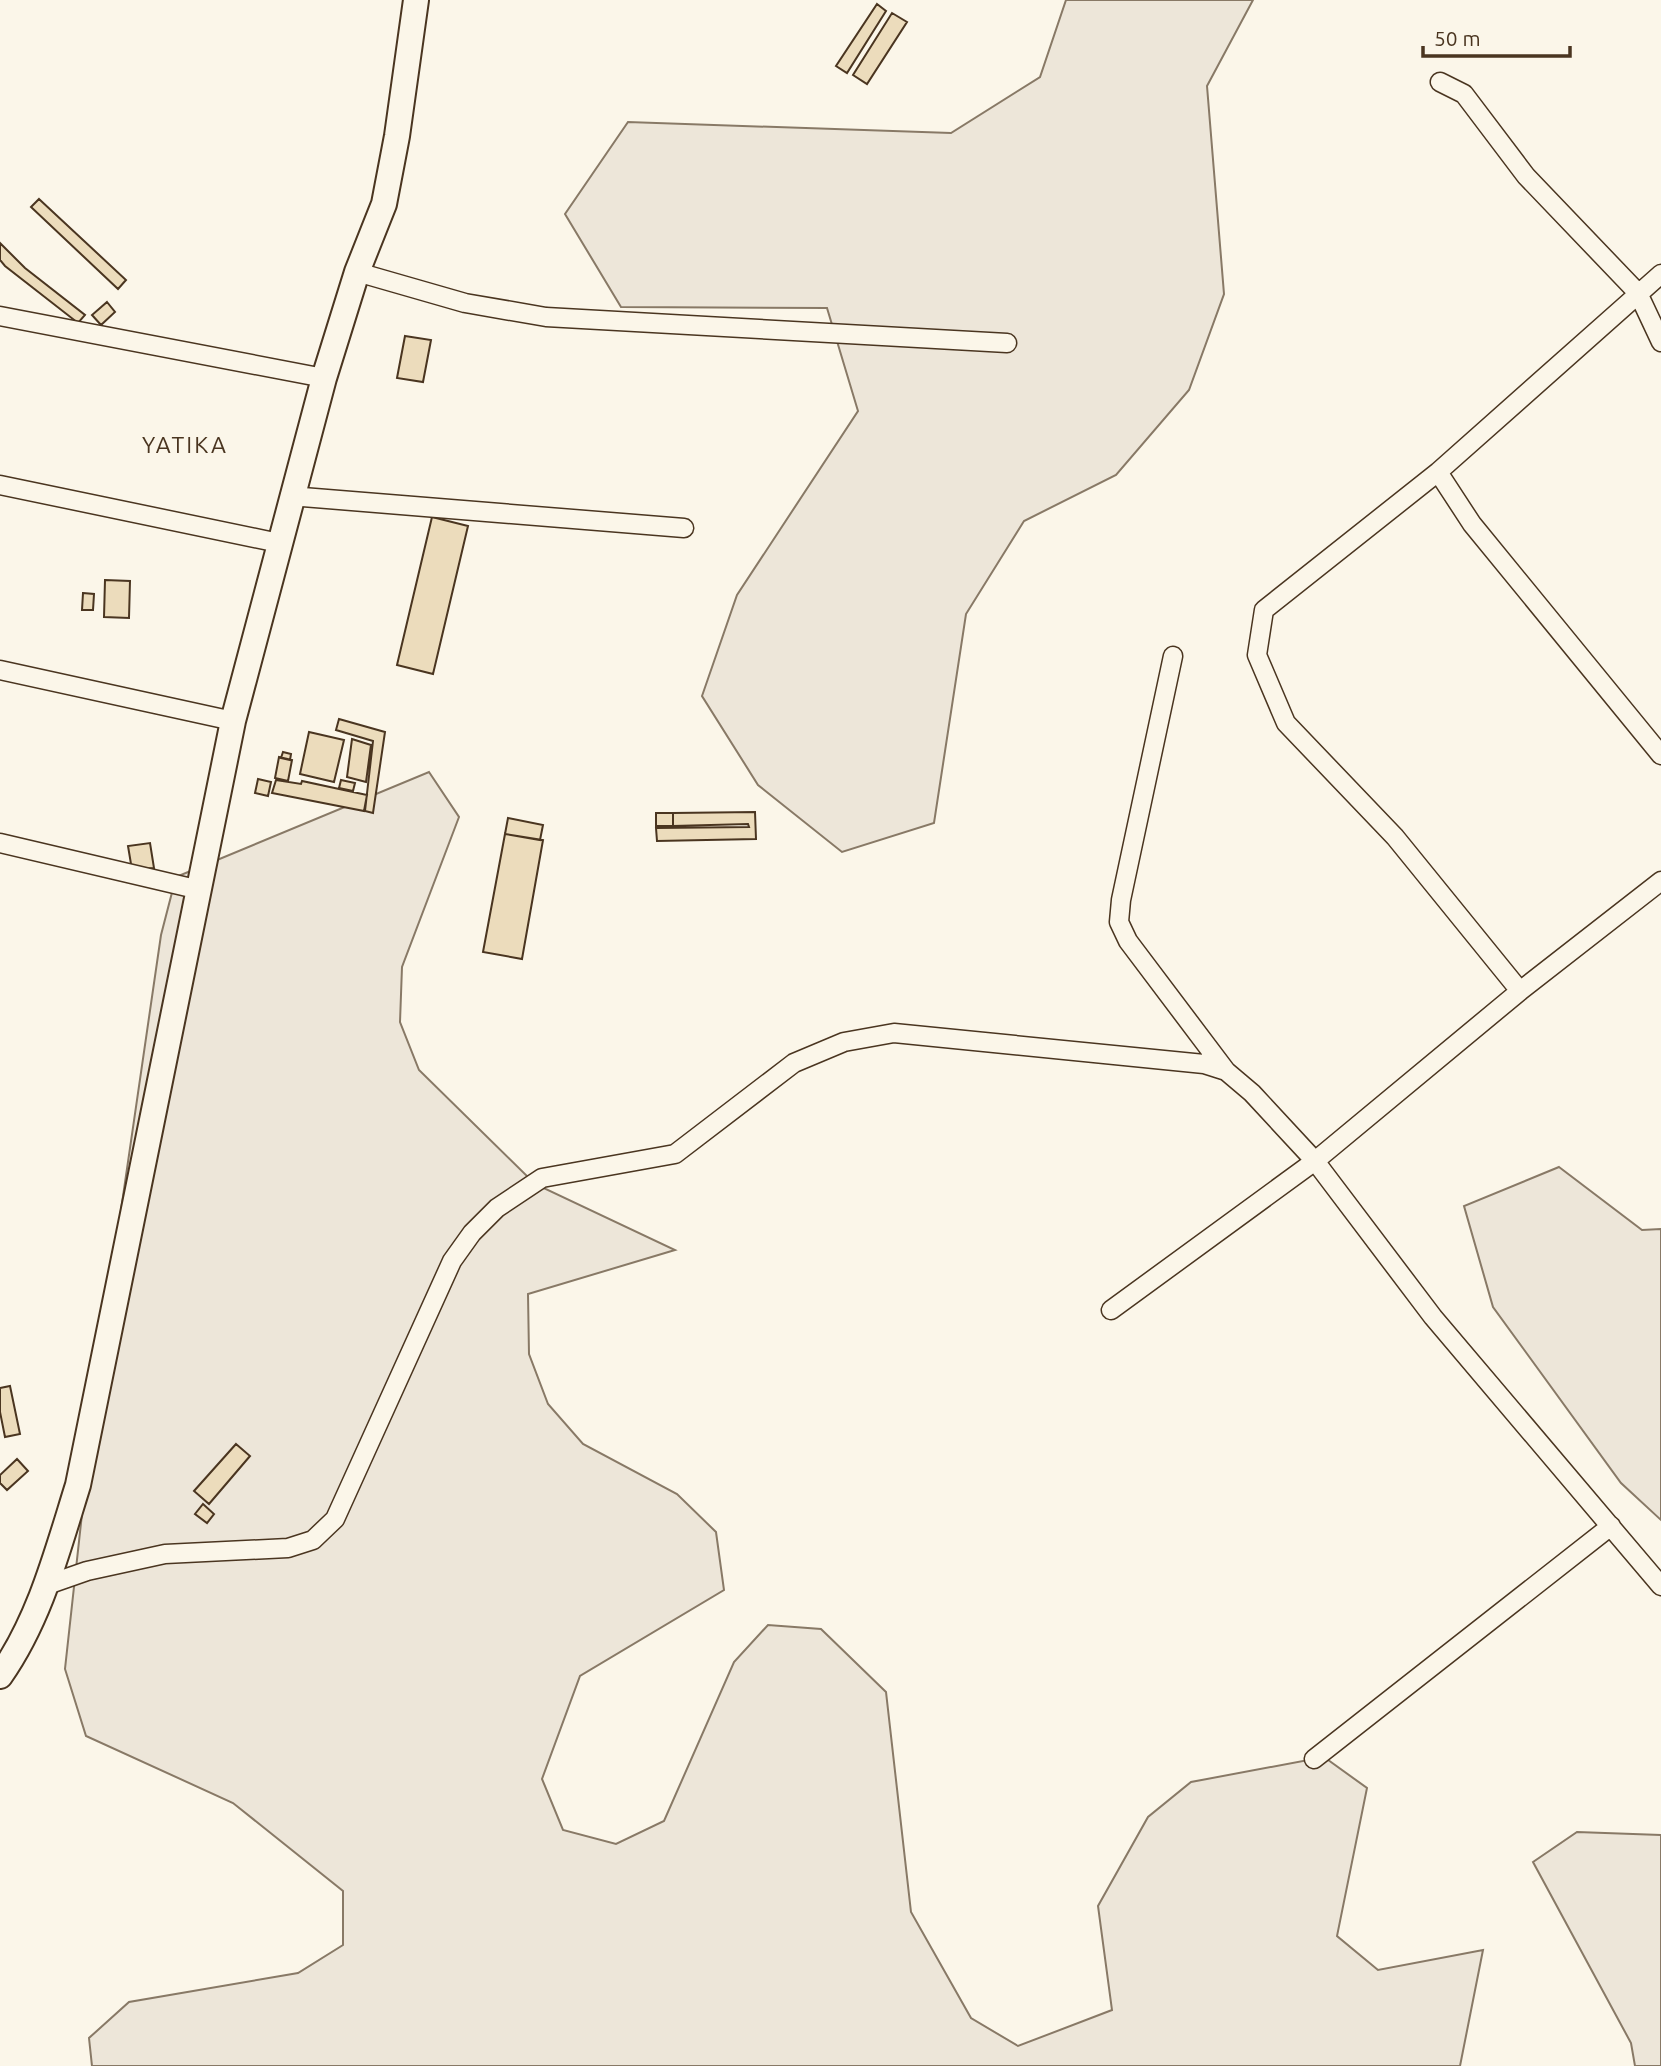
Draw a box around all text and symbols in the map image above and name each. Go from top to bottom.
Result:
scale bar [1423,14,1570,58]
text: 50 m [1434,26,1481,50]
district label: YATIKA [142,432,228,457]

